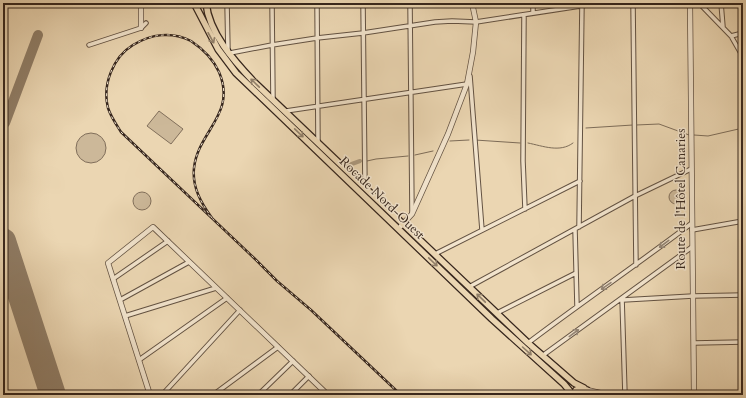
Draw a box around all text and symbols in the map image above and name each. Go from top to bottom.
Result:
one-way arrow [208,32,216,44]
one-way arrow [250,78,260,87]
one-way arrow [294,128,304,138]
street label: Route de l'Hôtel Canaries [672,128,690,270]
street label: Rocade Nord-Ouest [335,153,429,243]
one-way arrow [659,240,670,248]
one-way arrow [428,257,438,267]
one-way arrow [601,282,612,290]
one-way arrow [476,293,486,303]
one-way arrow [568,329,579,337]
one-way arrow [522,346,532,355]

